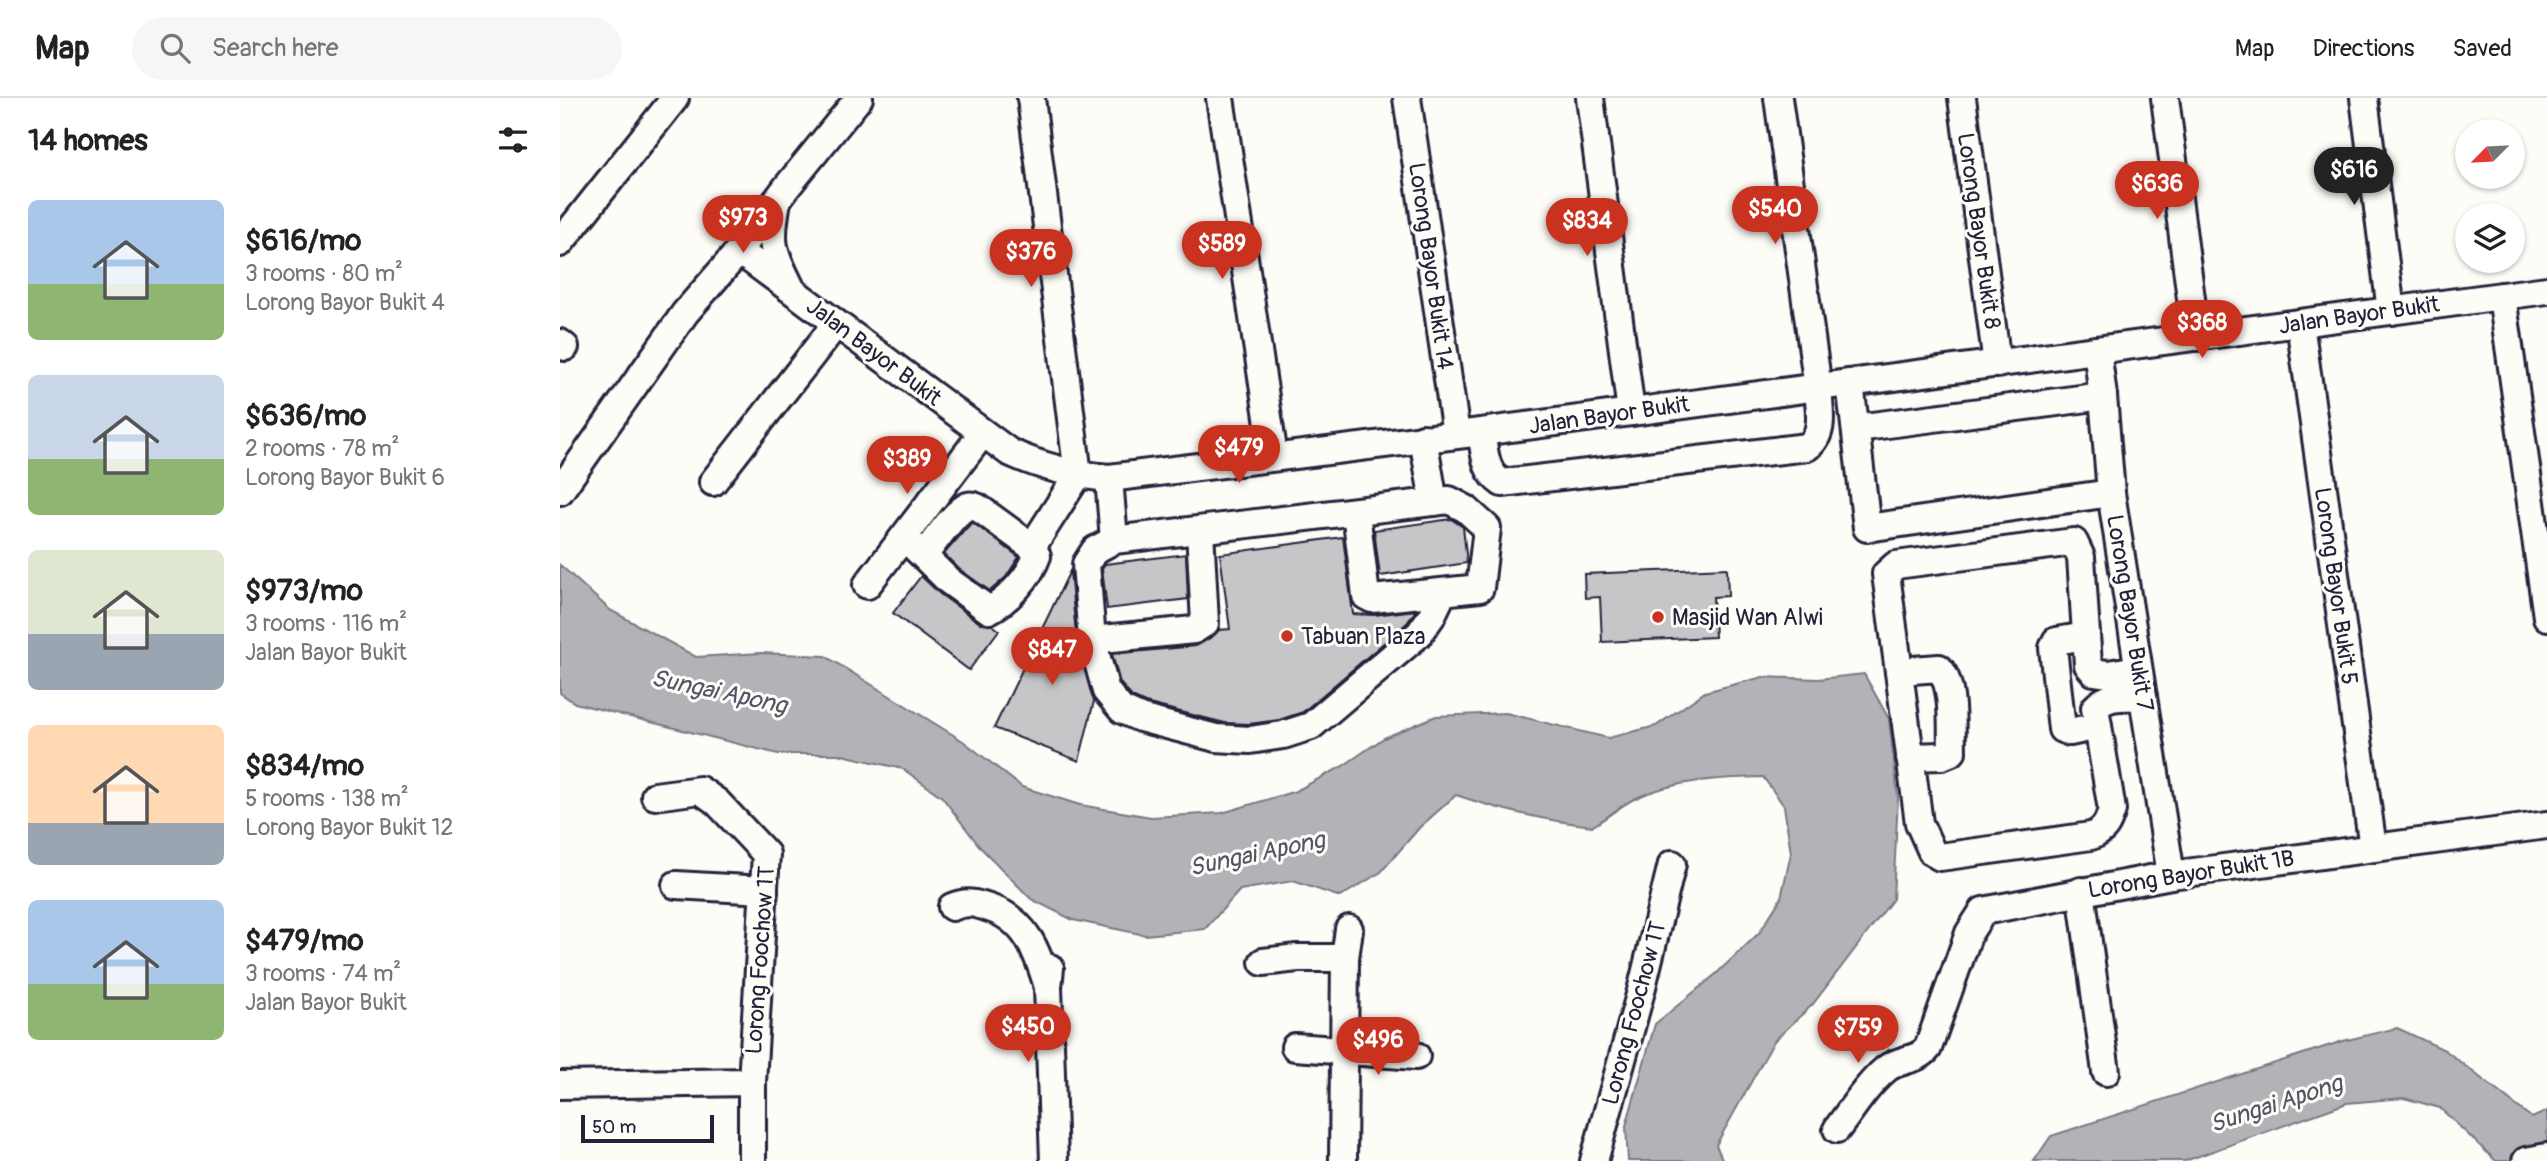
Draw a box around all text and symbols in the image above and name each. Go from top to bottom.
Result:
search box [132,17,622,80]
text: Map [35,28,90,69]
icon: search [156,29,194,67]
text: Search here [212,32,339,64]
text: Map [2235,34,2275,63]
text: Directions [2313,34,2414,63]
text: Saved [2452,34,2512,63]
north arrow [2455,119,2525,189]
map controls [2455,119,2525,273]
icon: filters [494,121,532,159]
text: 14 homes [28,122,148,159]
street label: Lorong Bayor Bukit 8 [1951,131,2007,331]
pin: $616 [2313,148,2395,207]
text: $616 [2330,155,2378,184]
street label: Lorong Bayor Bukit 14 [1402,161,1460,371]
pin: $636 [2116,162,2198,221]
text: $636 [2131,169,2183,198]
pin: $540 [1734,186,1816,246]
text: $540 [1748,194,1802,223]
pin: $973 [702,195,784,255]
pin: $834 [1546,198,1628,258]
text: $973 [718,203,768,232]
button: layers [2455,203,2525,273]
text: $834 [1562,206,1612,235]
text: $616/mo [245,222,361,259]
pin: $589 [1181,222,1263,281]
icon: home [84,228,168,312]
text: $589 [1198,229,1246,258]
pin: $376 [990,230,1072,289]
text: $376 [1006,237,1056,266]
text: 3 rooms · 80 m² [245,259,403,288]
text: Lorong Bayor Bukit 4 [245,288,445,317]
street label: Jalan Bayor Bukit [2277,289,2442,341]
street label: Jalan Bayor Bukit [801,292,948,413]
pin: $368 [2161,300,2243,360]
text: $368 [2177,308,2227,337]
street label: Jalan Bayor Bukit [1527,389,1692,441]
text: $636/mo [245,397,366,434]
icon: home [84,403,168,487]
pin: $479 [1198,426,1280,485]
text: $479 [1214,433,1264,462]
text: 2 rooms · 78 m² [245,434,399,463]
pin: $389 [866,436,948,496]
text: $389 [883,444,931,473]
text: Lorong Bayor Bukit 6 [245,463,445,492]
street label: Lorong Bayor Bukit 5 [2308,486,2364,686]
street label: Lorong Bayor Bukit 7 [2100,513,2160,713]
text: $973/mo [245,572,363,609]
icon: home [84,578,168,662]
place label: Masjid Wan Alwi [1672,603,1823,632]
text: 3 rooms · 116 m² [245,609,407,638]
marker: Masjid Wan Alwi [1650,609,1666,625]
place label: Tabuan Plaza [1301,622,1426,651]
pin: $847 [1011,628,1093,687]
marker: Tabuan Plaza [1279,628,1295,644]
text: $847 [1027,635,1077,664]
text: Jalan Bayor Bukit [245,638,407,667]
water label: Sungai Apong [649,664,791,721]
text: $834/mo [245,747,364,784]
icon: home [84,753,168,837]
text: 5 rooms · 138 m² [245,784,409,813]
text: Lorong Bayor Bukit 12 [245,813,453,842]
water label: Sungai Apong [1187,825,1329,882]
street label: Lorong Bayor Bukit 1B [2086,843,2296,905]
street label: Lorong Foochow 1T [739,864,781,1055]
street label: Lorong Foochow 1T [1596,918,1673,1108]
text: $479/mo [245,922,364,959]
icon: home [84,928,168,1012]
text: 3 rooms · 74 m² [245,959,401,988]
text: Jalan Bayor Bukit [245,988,407,1017]
pin: $450 [987,1004,1069,1064]
pin: $759 [1817,1006,1899,1065]
text: $450 [1001,1012,1055,1041]
text: $759 [1834,1013,1882,1042]
pin: $496 [1337,1018,1419,1077]
text: $496 [1352,1025,1404,1054]
water label: Sungai Apong [2206,1068,2348,1139]
scale bar [581,1112,714,1144]
text: 50 m [592,1115,636,1139]

